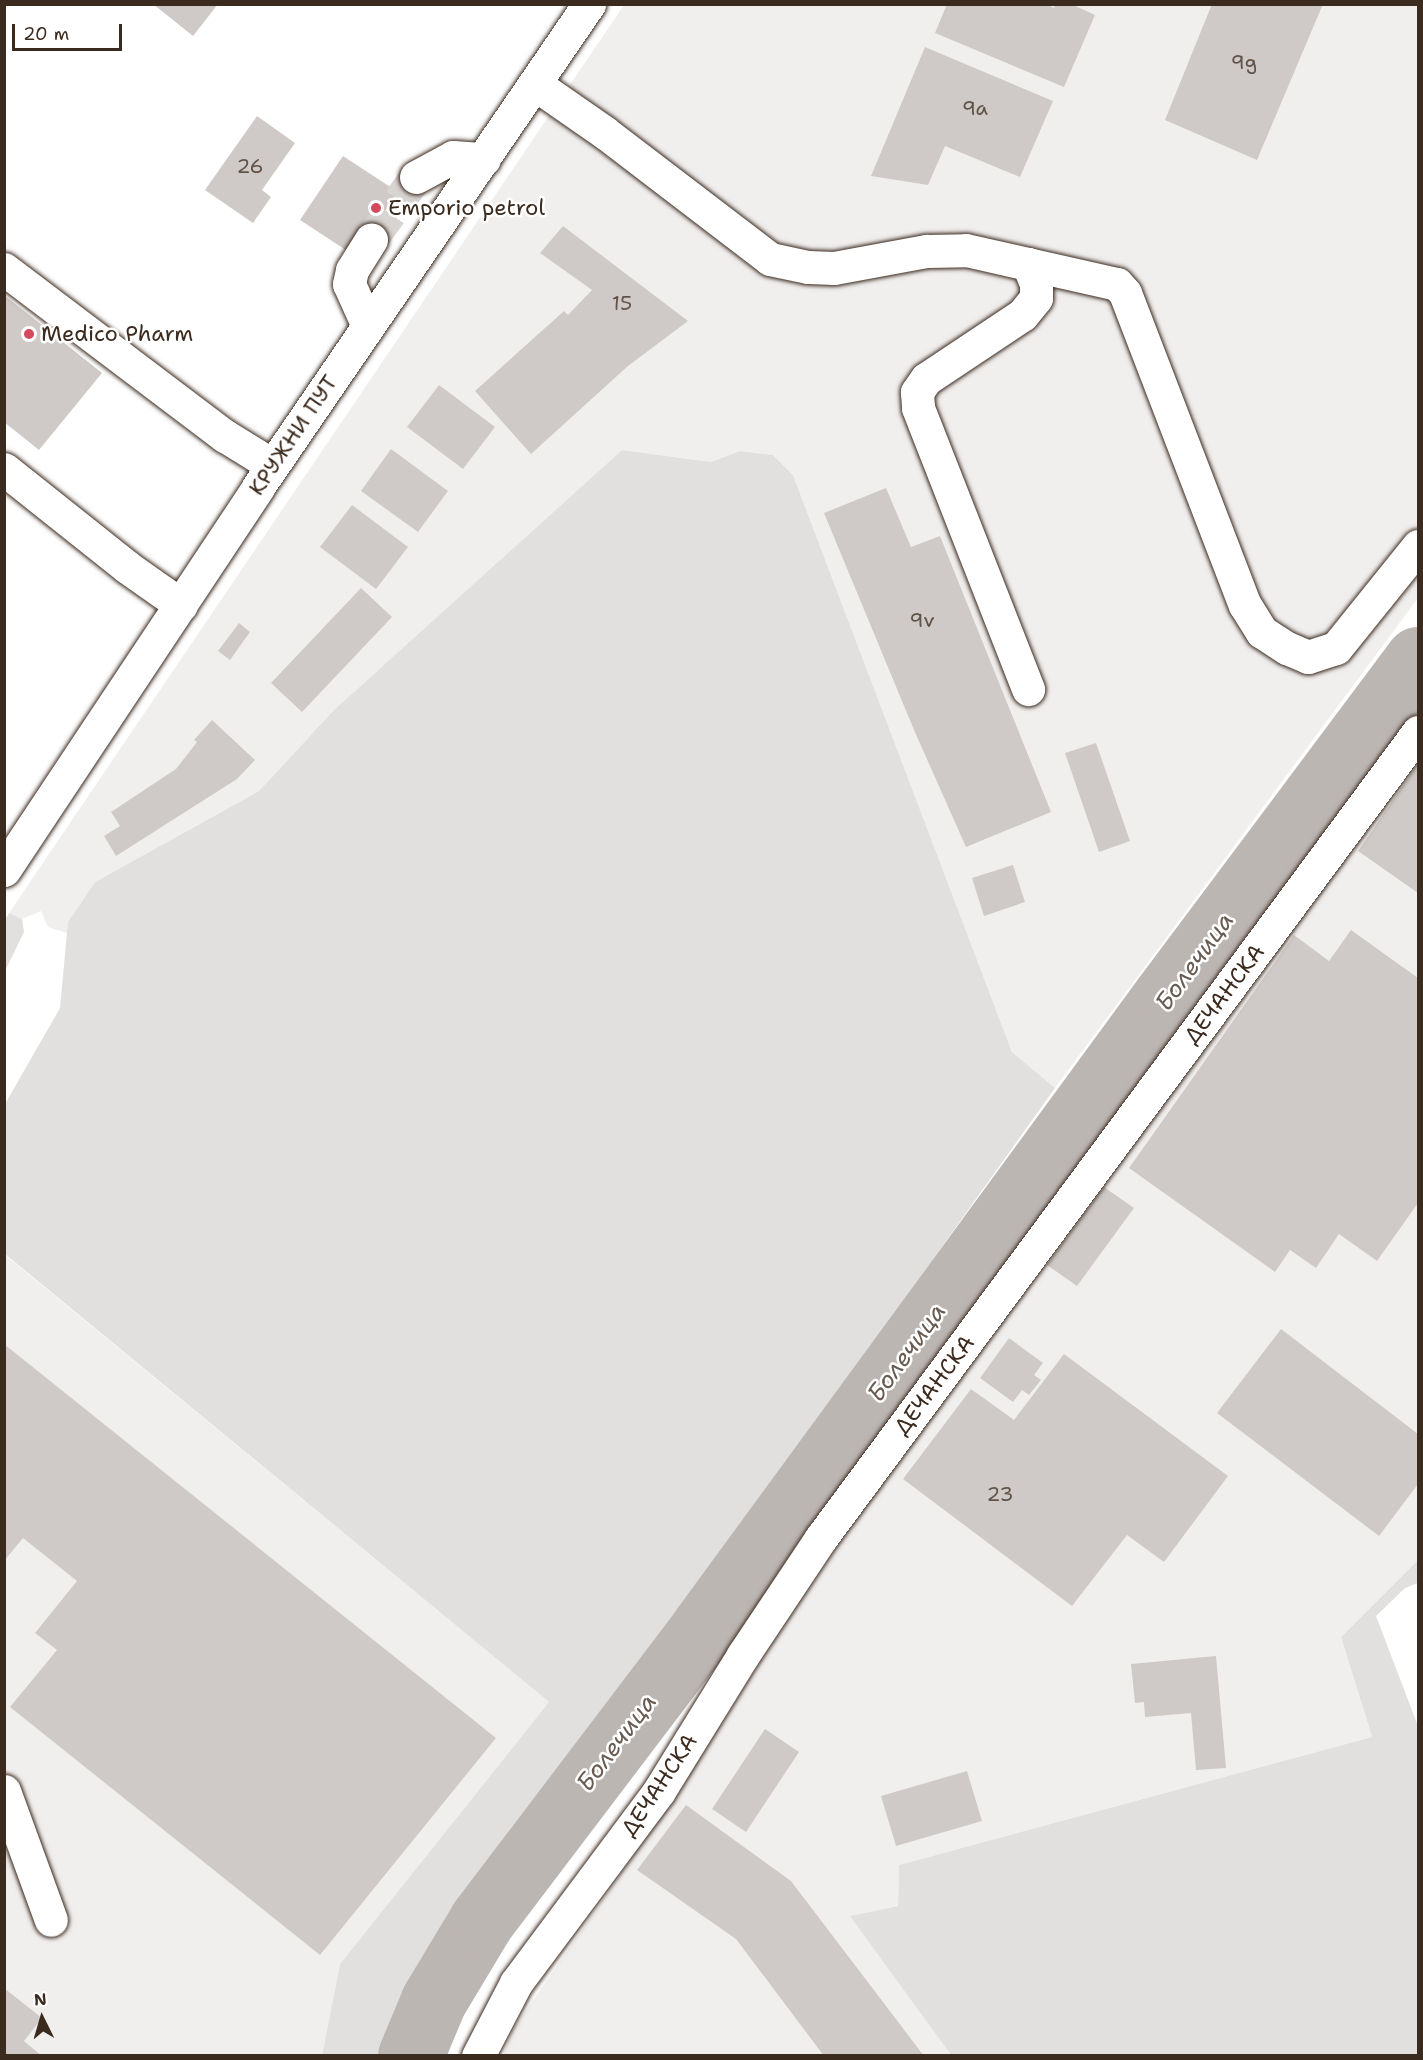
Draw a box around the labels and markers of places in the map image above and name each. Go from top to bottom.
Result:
place label: Emporio petrol [388,195,545,221]
marker: Emporio petrol [369,201,383,215]
place label: Medico Pharm [41,321,193,347]
marker: Medico Pharm [22,327,36,341]

